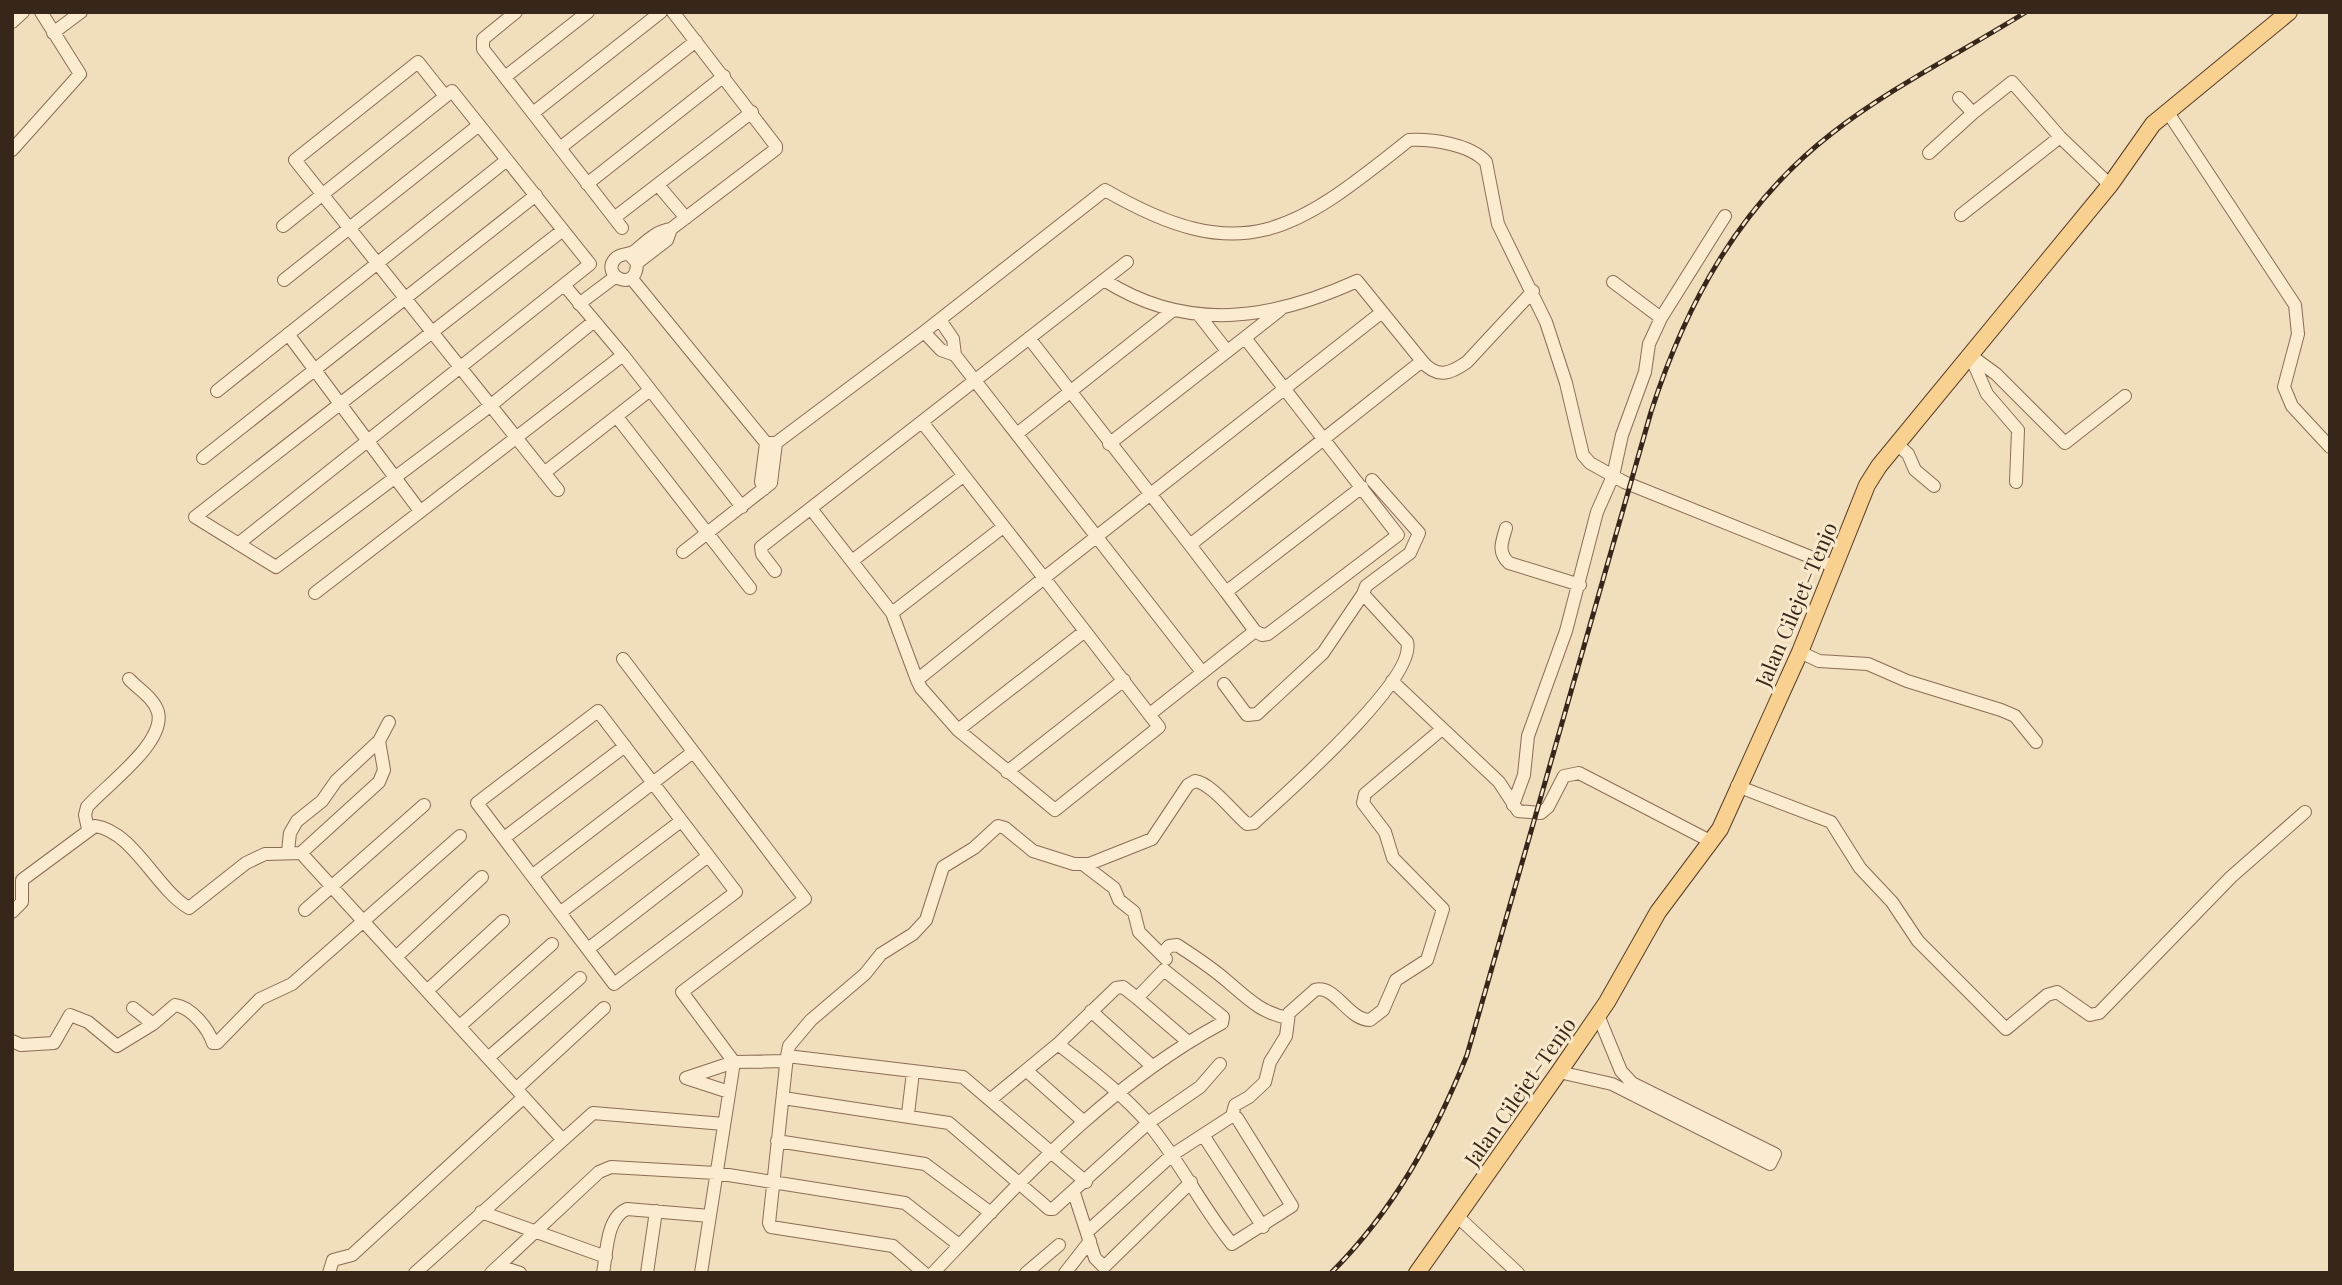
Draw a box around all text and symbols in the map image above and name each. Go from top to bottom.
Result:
street label: Jalan Cilejet–Tenjo [1747,517,1842,691]
street label: Jalan Cilejet–Tenjo [1456,1011,1581,1172]

